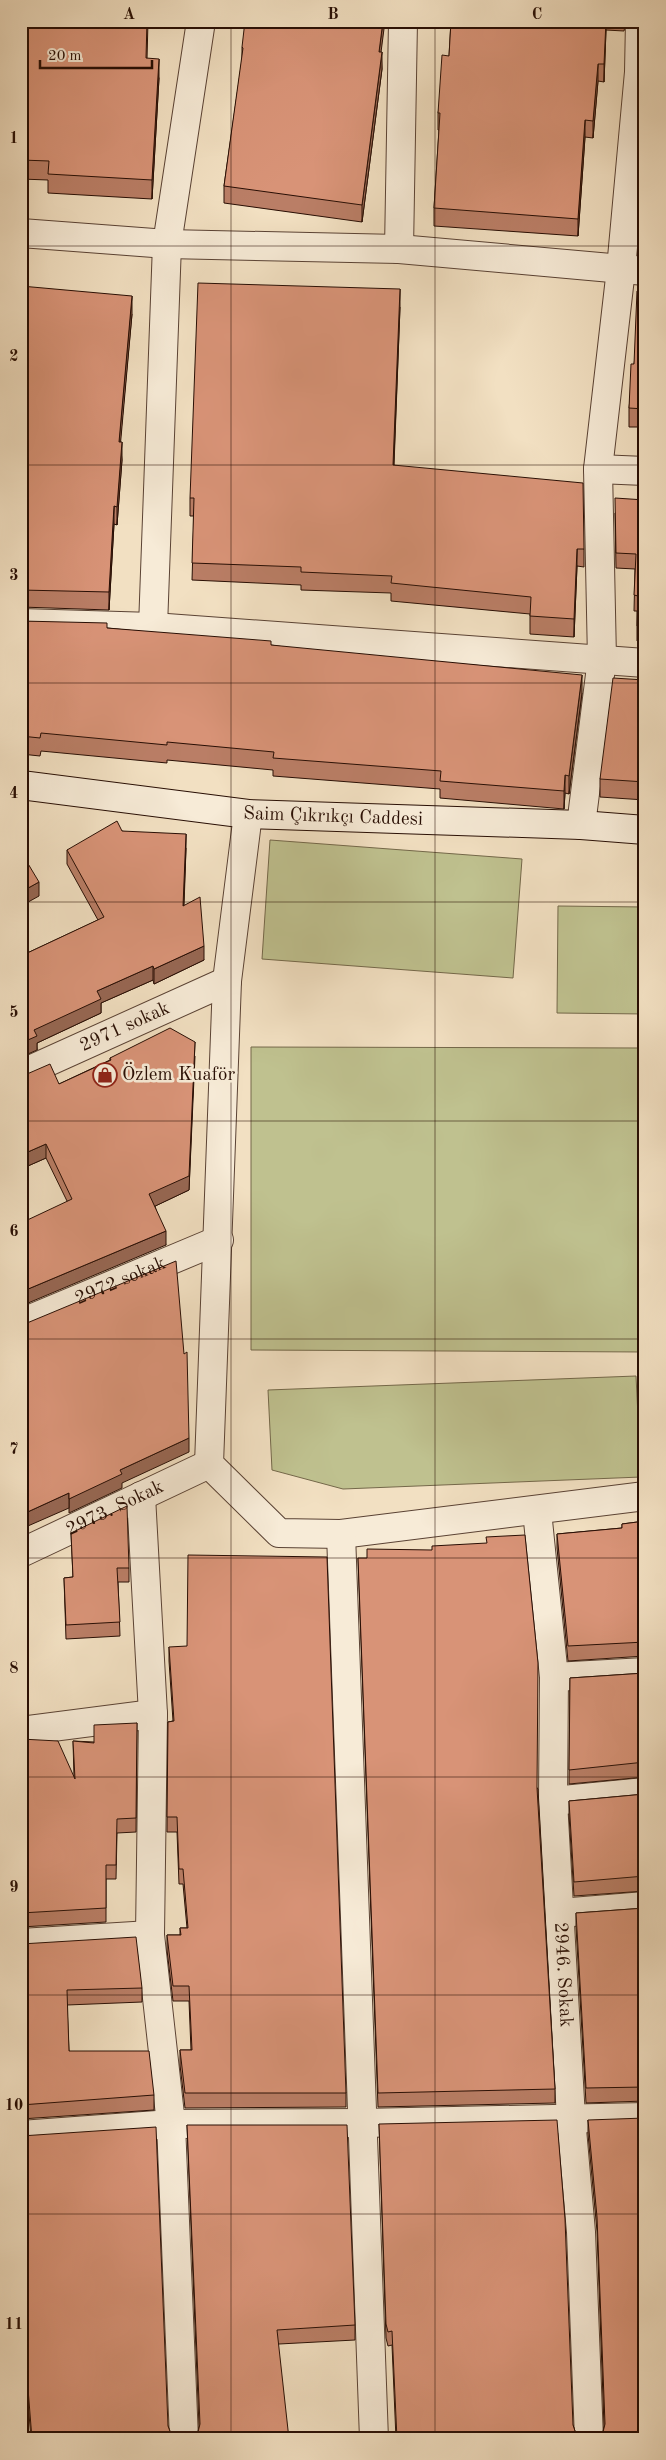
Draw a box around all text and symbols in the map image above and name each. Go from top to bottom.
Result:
text: A [123,7,135,23]
text: B [327,7,339,23]
text: C [532,7,542,23]
scale bar [40,38,152,70]
text: 20 m [48,49,82,64]
text: 1 [9,131,19,147]
text: 2 [9,349,19,365]
text: 3 [9,568,19,584]
text: 4 [9,786,19,802]
street label: Saim Çıkrıkçı Caddesi [243,804,423,829]
street label: 2971 sokak [77,999,173,1056]
text: 5 [9,1005,19,1021]
shop icon: Özlem Kuaför [92,1062,118,1088]
place label: Özlem Kuaför [122,1062,236,1085]
text: 6 [9,1224,19,1240]
street label: 2972 sokak [73,1254,169,1309]
text: 7 [9,1442,19,1458]
street label: 2973. Sokak [63,1477,167,1540]
text: 8 [9,1661,19,1677]
text: 9 [9,1880,19,1896]
street label: 2946. Sokak [550,1922,575,2028]
text: 10 [5,2098,23,2114]
text: 11 [5,2317,23,2333]

